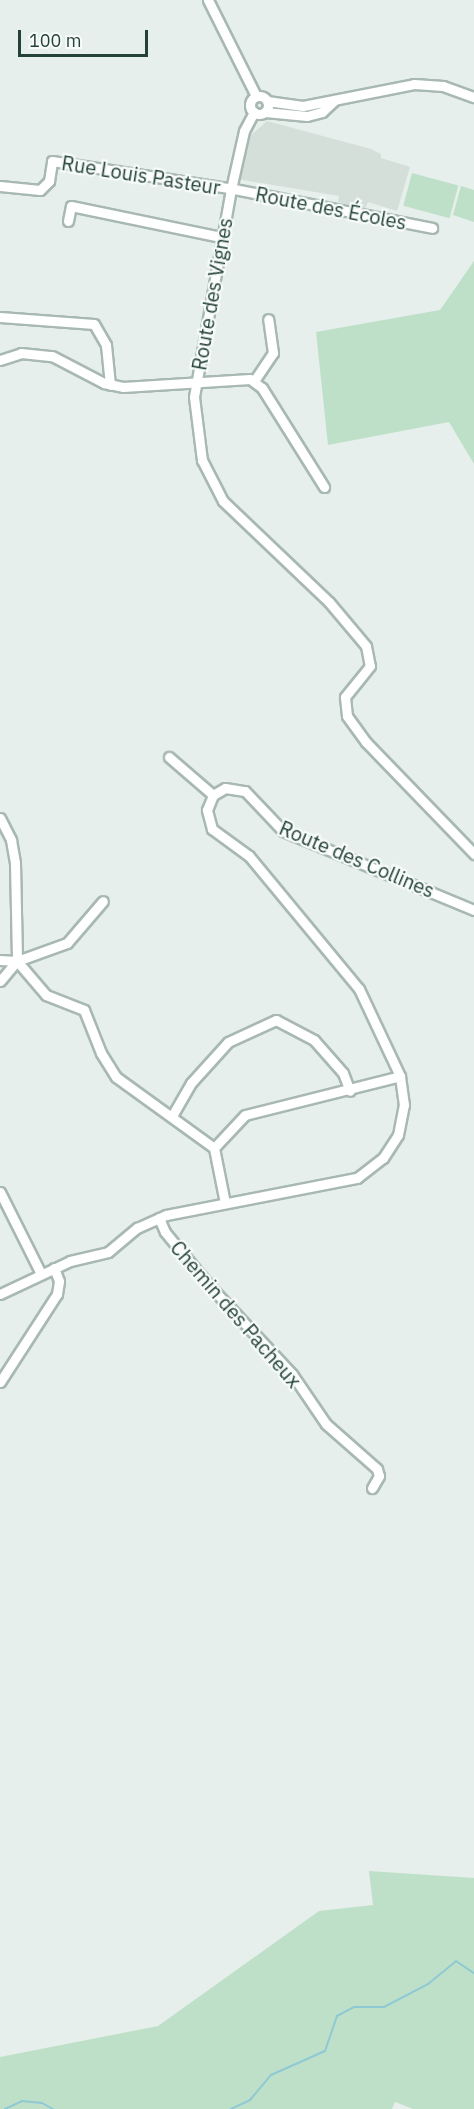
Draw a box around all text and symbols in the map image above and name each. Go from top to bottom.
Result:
scale bar [21,18,152,56]
text: 100 m [29,29,81,52]
street label: Rue Louis Pasteur [60,151,222,199]
street label: Route des Écoles [253,182,409,234]
street label: Route des Vignes [187,216,237,372]
street label: Route des Collines [276,815,438,903]
street label: Chemin des Pacheux [166,1236,306,1392]

